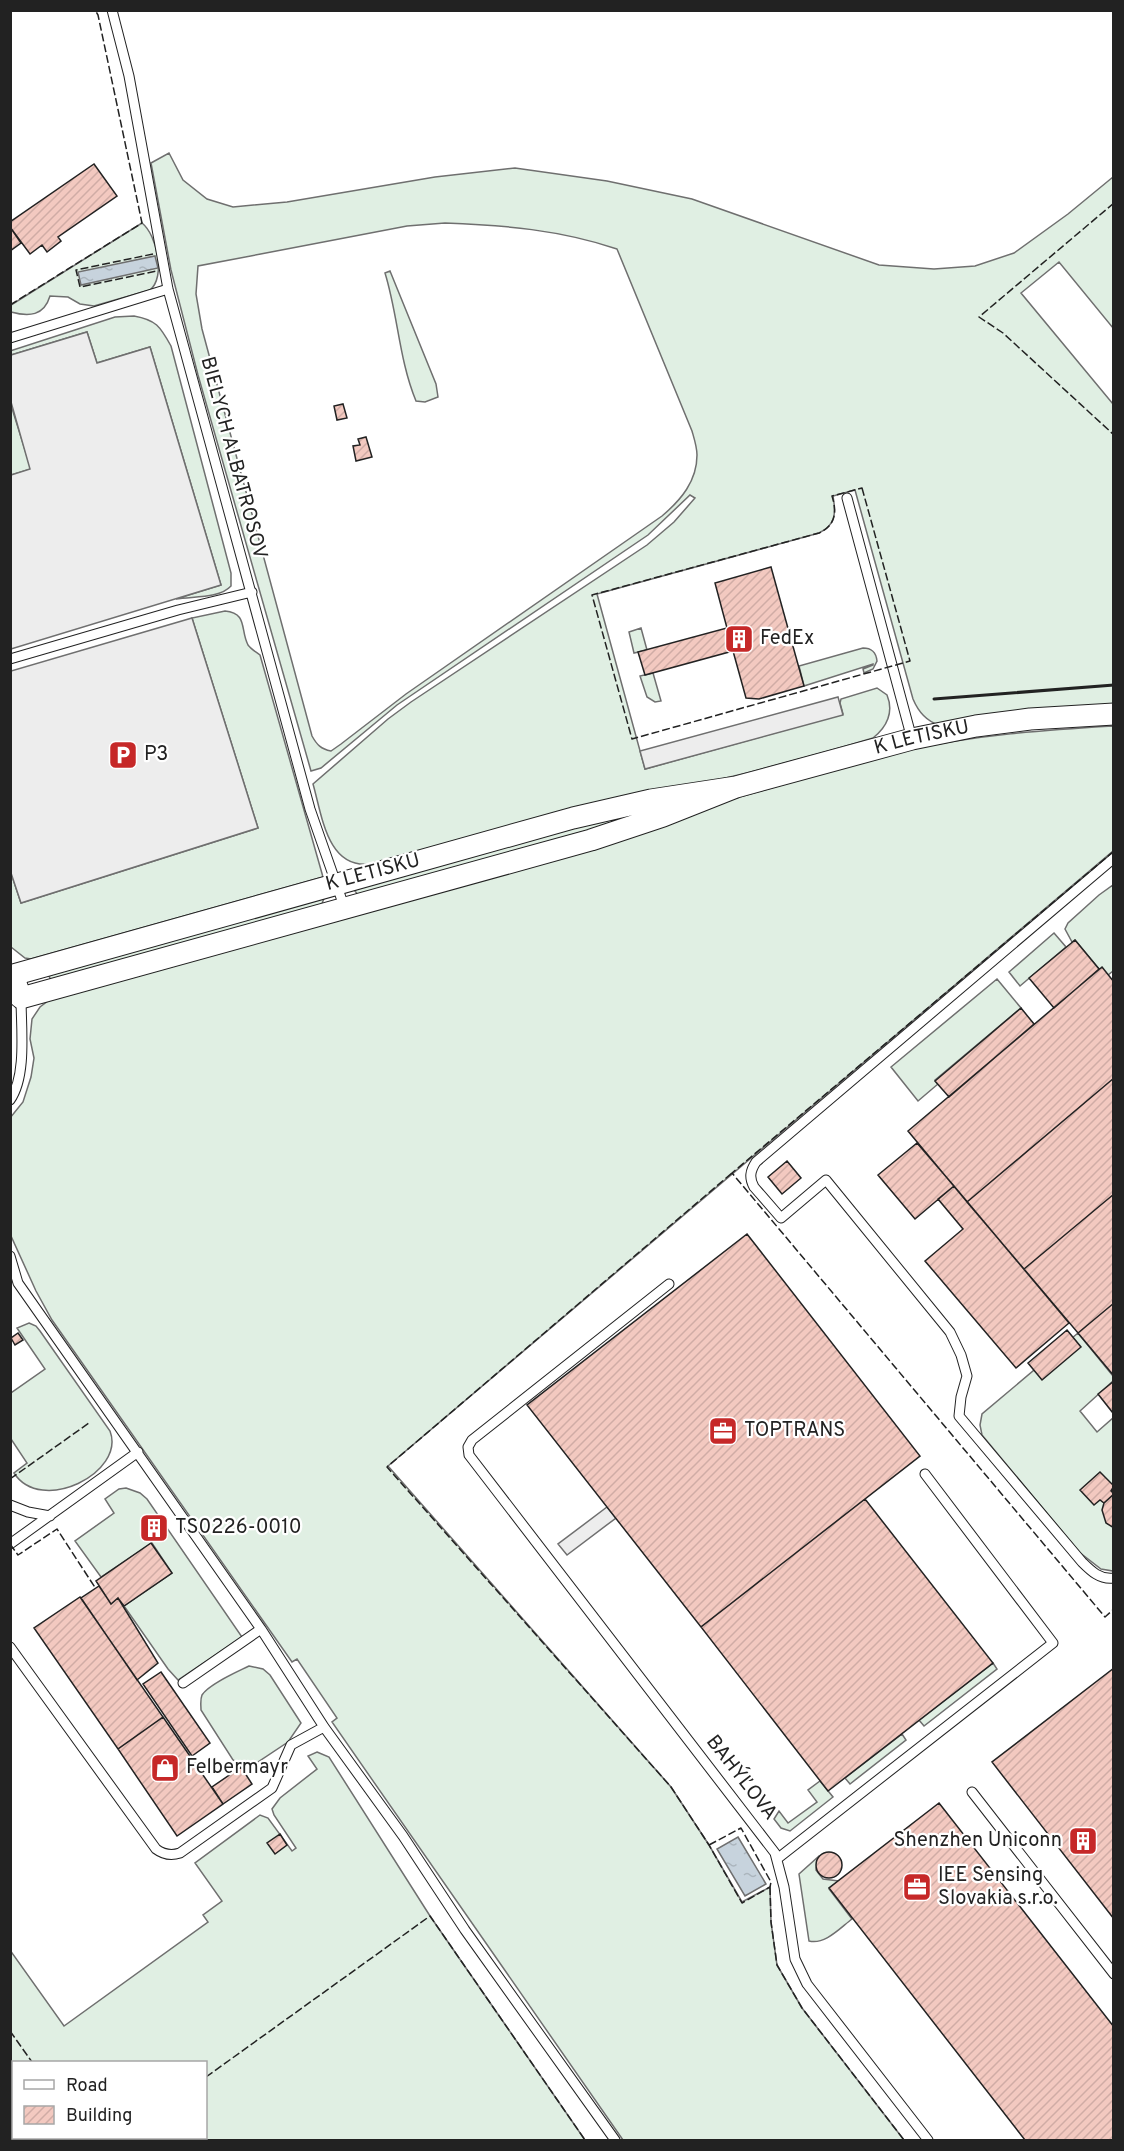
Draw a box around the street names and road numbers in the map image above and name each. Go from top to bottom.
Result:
street label: BIELYCH ALBATROSOV [193,354,273,562]
street label: K LETISKU [871,715,971,762]
street label: K LETISKU [323,848,423,898]
street label: BAHÝĽOVA [700,1729,784,1826]

